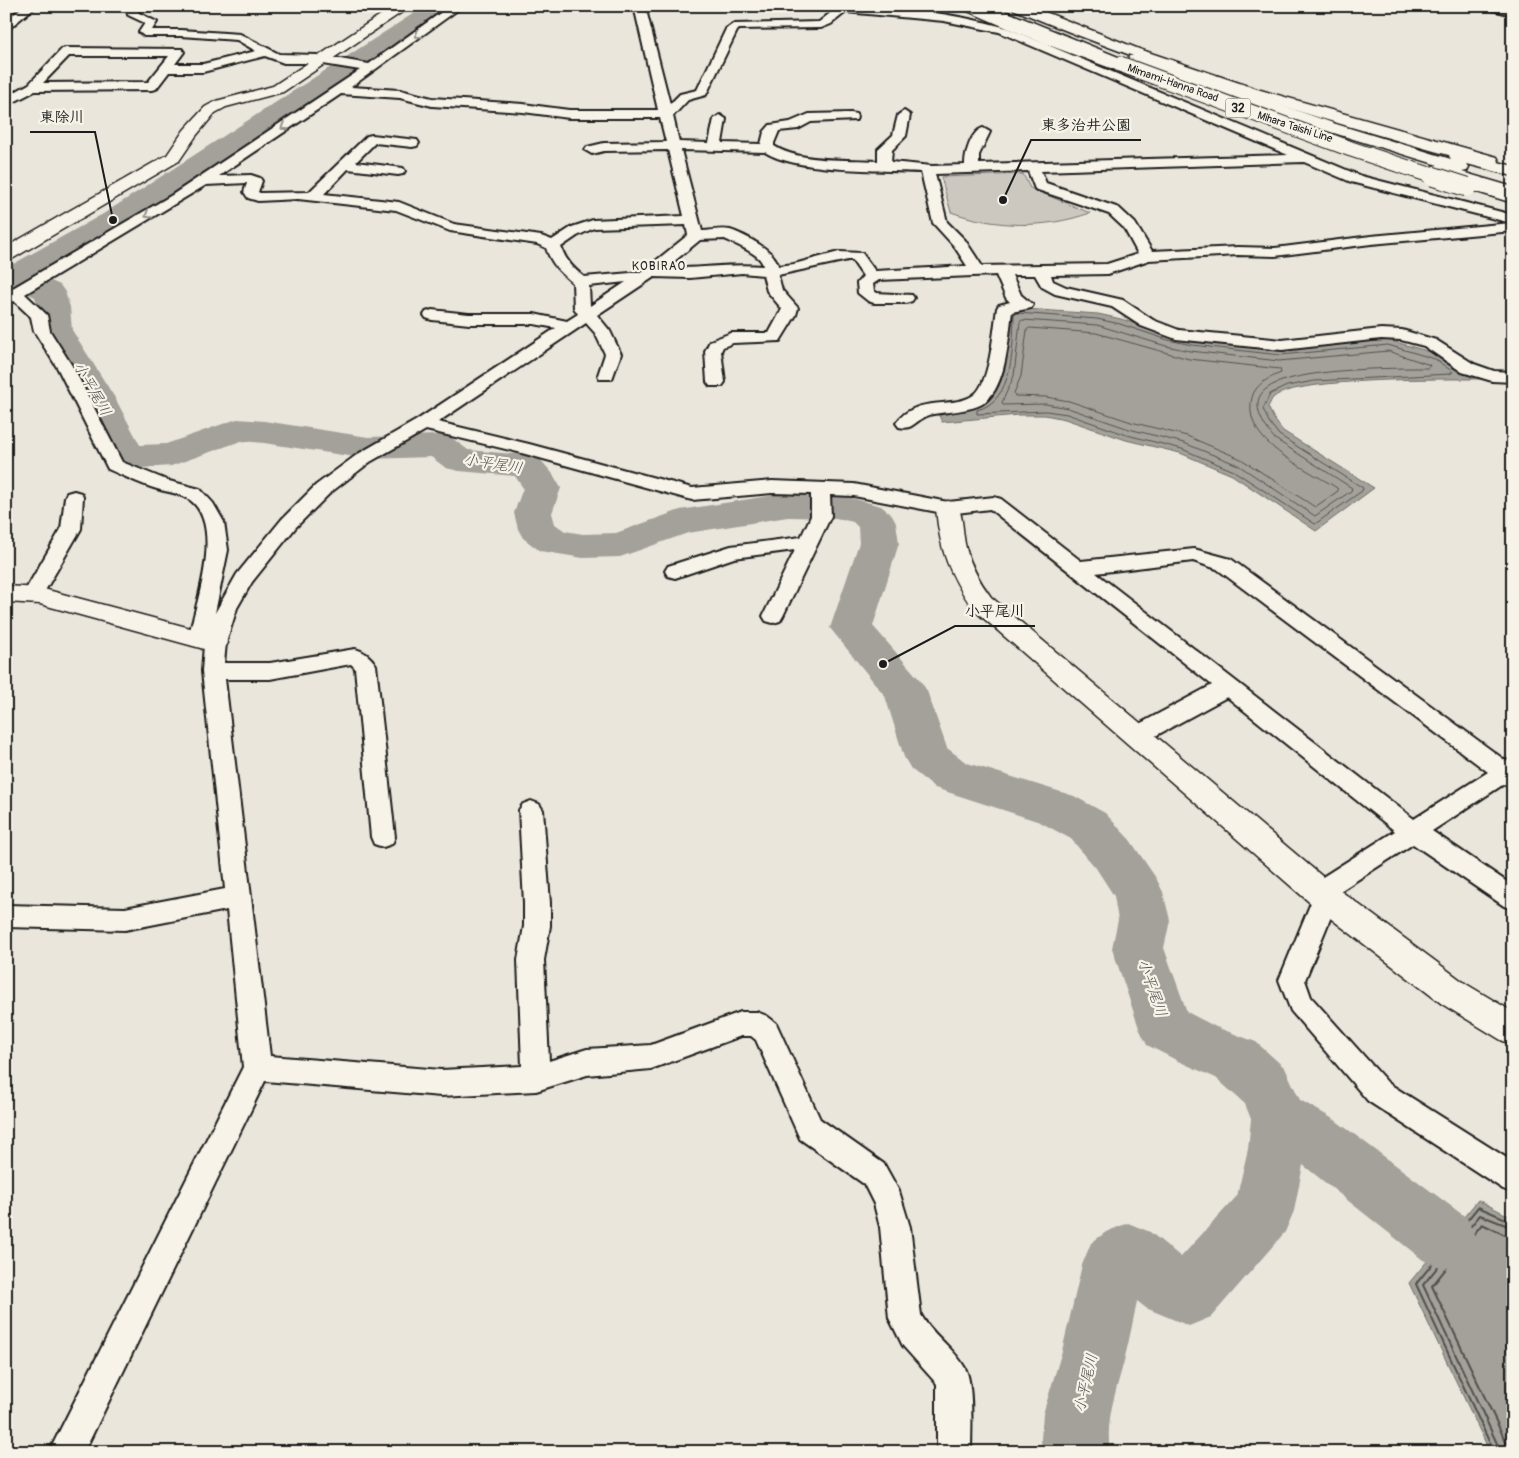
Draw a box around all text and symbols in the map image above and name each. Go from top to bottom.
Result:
one-way arrow [415,29,424,37]
street label: Mimami-Hanna Road [1126,61,1220,105]
road number: 32 [1226,99,1250,118]
callout: 東除川 [30,102,95,132]
text: 東除川 [39,108,85,127]
street label: Mihara Taishi Line [1256,109,1335,145]
callout: 東多治井公園 [1031,110,1141,140]
text: 東多治井公園 [1041,116,1131,135]
one-way arrow [281,120,290,130]
one-way arrow [145,209,154,219]
district label: KOBIRAO [632,259,686,274]
water label: 小平尾川 [69,358,115,420]
water label: 小平尾川 [462,450,524,478]
callout: 小平尾川 [955,596,1035,626]
text: 小平尾川 [965,602,1025,621]
water label: 小平尾川 [1133,957,1171,1019]
water label: 小平尾川 [1070,1352,1102,1414]

